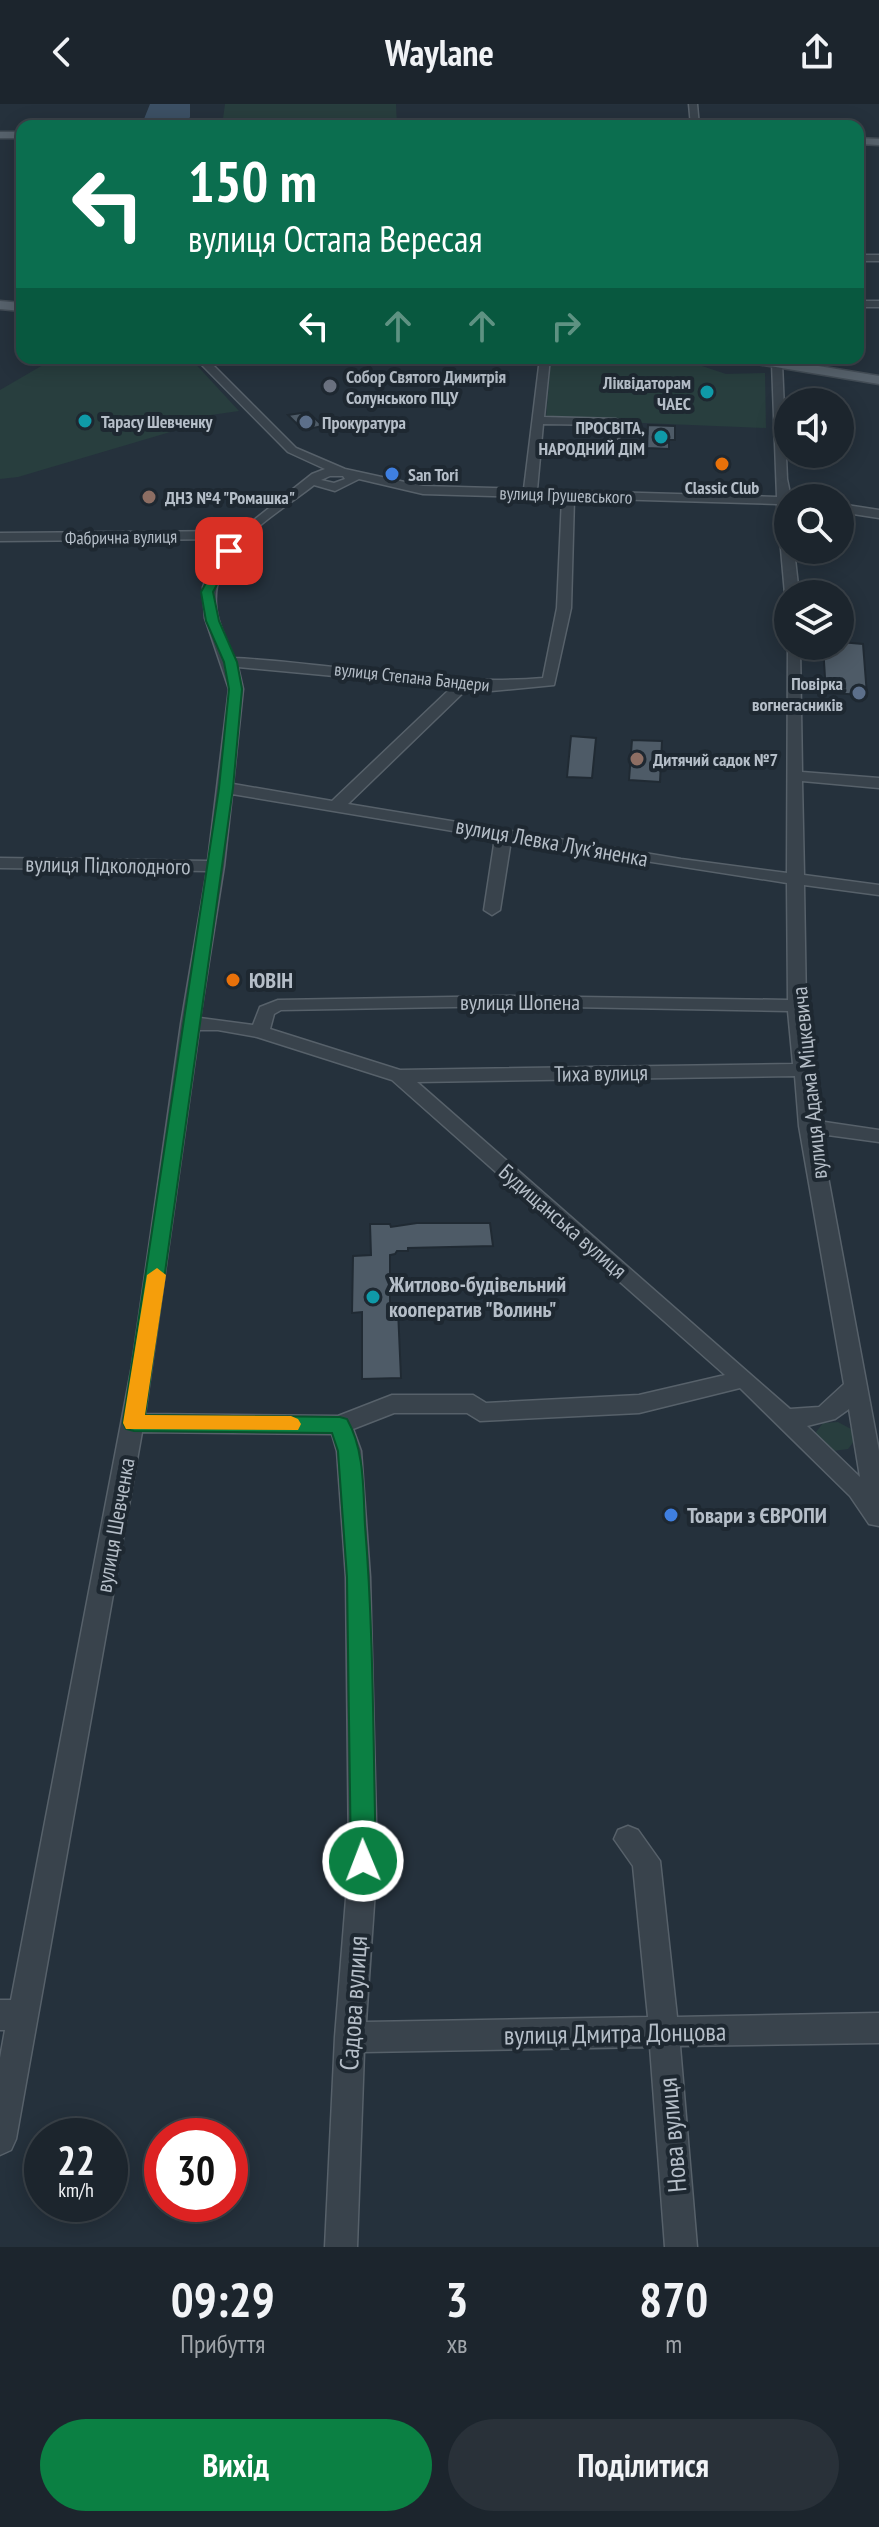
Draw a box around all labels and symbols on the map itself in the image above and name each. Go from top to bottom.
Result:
place label: Собор Святого Димитрія Солунського ПЦУ [346,365,506,409]
place label: Ліквідаторам ЧАЕС [602,371,691,415]
marker: Собор Святого Димитрія Солунського ПЦУ [321,377,339,395]
marker: Ліквідаторам ЧАЕС [698,383,716,401]
place label: Тарасу Шевченку [101,410,213,433]
place label: Прокуратура [322,411,406,434]
marker: Тарасу Шевченку [76,412,94,430]
marker: Прокуратура [297,413,315,431]
place label: ПРОСВІТА, НАРОДНИЙ ДІМ [538,416,645,460]
marker: ПРОСВІТА, НАРОДНИЙ ДІМ [652,428,670,446]
marker: Classic Club [713,455,731,473]
place label: San Tori [408,463,459,486]
marker: San Tori [383,465,401,483]
place label: Classic Club [685,476,759,499]
street label: вулиця Грушевського [499,481,633,509]
place label: ДНЗ №4 "Ромашка" [165,486,295,509]
marker: ДНЗ №4 "Ромашка" [140,488,158,506]
pin [195,517,263,585]
street label: Фабрична вулиця [65,525,177,549]
street label: вулиця Степана Бандери [333,657,491,697]
place label: Повірка вогнегасників [752,672,843,716]
marker: Повірка вогнегасників [850,684,868,702]
place label: Дитячий садок №7 [653,748,778,771]
marker: Дитячий садок №7 [628,750,646,768]
street label: вулиця Левка Лукʼяненка [454,811,650,873]
street label: вулиця Підколодного [25,850,191,880]
place label: ЮВІН [249,966,293,994]
marker: ЮВІН [224,971,242,989]
street label: вулиця Адама Міцкевича [785,985,833,1181]
street label: вулиця Шопена [460,988,580,1016]
street label: Тиха вулиця [554,1058,648,1088]
street label: Будищанська вулиця [493,1158,633,1284]
place label: Житлово-будівельний кооператив "Волинь" [388,1270,566,1323]
marker: Житлово-будівельний кооператив "Волинь" [364,1288,382,1306]
street label: вулиця Шевченка [89,1455,141,1595]
place label: Товари з ЄВРОПИ [687,1501,827,1529]
marker: Товари з ЄВРОПИ [662,1506,680,1524]
position arrow [321,1819,405,1903]
street label: Садова вулиця [332,1935,374,2071]
street label: вулиця Дмитра Донцова [504,2015,726,2051]
street label: Нова вулиця [651,2076,693,2194]
speed limit sign: 30 [144,2118,248,2222]

